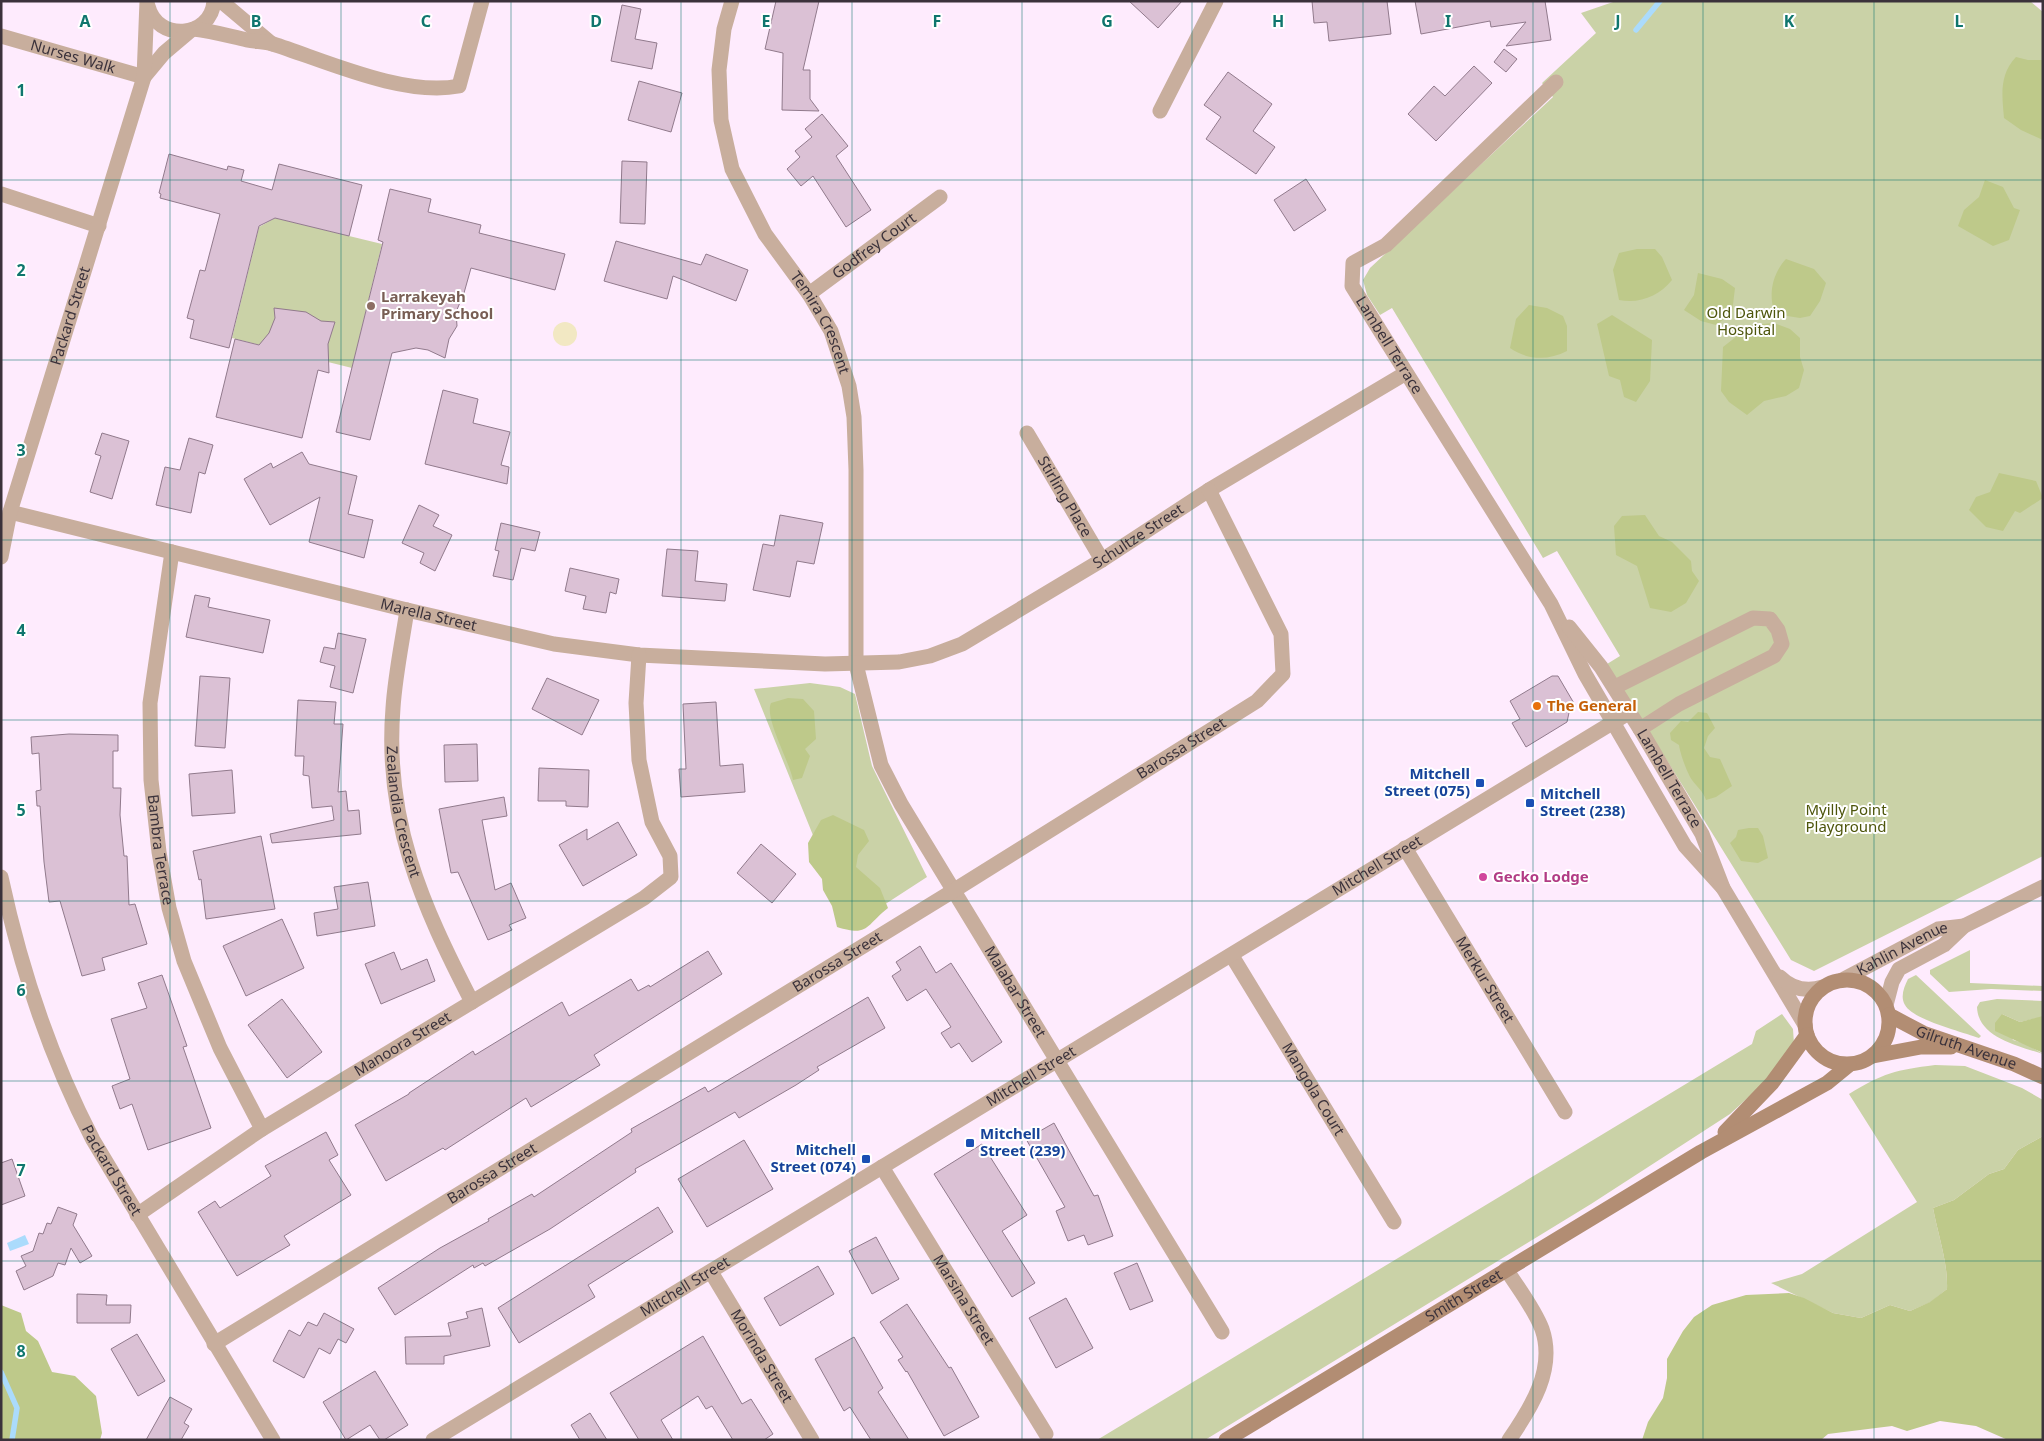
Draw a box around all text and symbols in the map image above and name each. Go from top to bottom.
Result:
text: A [79,10,91,32]
text: B [251,10,261,32]
text: C [421,10,431,32]
text: D [590,10,602,32]
text: E [762,10,771,32]
text: F [933,10,941,32]
text: G [1101,10,1113,32]
text: H [1272,10,1284,32]
text: I [1445,10,1451,32]
text: J [1613,10,1621,32]
text: K [1784,10,1795,32]
text: L [1955,10,1964,32]
street label: Nurses Walk [29,34,118,77]
text: 1 [16,79,26,101]
street label: Godfrey Court [828,207,920,283]
text: 2 [16,259,26,281]
street label: Packard Street [45,263,94,367]
street label: Temira Crescent [787,267,856,377]
place label: Larrakeyah Primary School [381,286,493,323]
street label: Lambell Terrace [1352,292,1428,397]
marker: Larrakeyah Primary School [365,300,377,312]
park label: Old Darwin Hospital [1706,302,1786,339]
text: 3 [16,439,26,461]
street label: Stirling Place [1034,452,1097,540]
street label: Schultze Street [1089,498,1187,572]
street label: Marella Street [379,593,480,635]
text: 4 [16,619,26,641]
place label: The General [1547,695,1637,715]
marker: The General [1531,700,1543,712]
street label: Barossa Street [1132,712,1230,783]
street label: Lambell Terrace [1633,725,1707,831]
street label: Zealandia Crescent [383,746,426,881]
place label: Mitchell Street (075) [1385,763,1470,800]
marker: Mitchell Street (075) [1474,777,1486,789]
place label: Mitchell Street (238) [1540,783,1625,820]
street label: Bambra Terrace [144,793,179,907]
marker: Mitchell Street (238) [1524,797,1536,809]
text: 5 [16,799,26,821]
park label: Myilly Point Playground [1805,799,1887,836]
street label: Mitchell Street [1328,830,1426,900]
place label: Gecko Lodge [1493,866,1589,886]
marker: Gecko Lodge [1477,871,1489,883]
street label: Kahlin Avenue [1852,917,1949,980]
street label: Barossa Street [788,926,886,996]
street label: Merkur Street [1452,932,1520,1027]
street label: Malabar Street [980,942,1052,1041]
text: 6 [16,979,26,1001]
street label: Manoora Street [350,1006,455,1080]
street label: Gilruth Avenue [1912,1020,2020,1073]
street label: Mangola Court [1278,1039,1350,1139]
street label: Mitchell Street [982,1040,1080,1110]
street label: Packard Street [78,1121,147,1219]
place label: Mitchell Street (239) [980,1123,1065,1160]
street label: Barossa Street [443,1137,541,1208]
marker: Mitchell Street (239) [964,1137,976,1149]
place label: Mitchell Street (074) [771,1139,856,1176]
marker: Mitchell Street (074) [860,1153,872,1165]
text: 7 [16,1159,26,1181]
street label: Marsina Street [929,1250,1000,1349]
street label: Mitchell Street [636,1251,734,1321]
street label: Smith Street [1421,1264,1506,1326]
street label: Morinda Street [727,1305,798,1406]
text: 8 [16,1340,26,1362]

